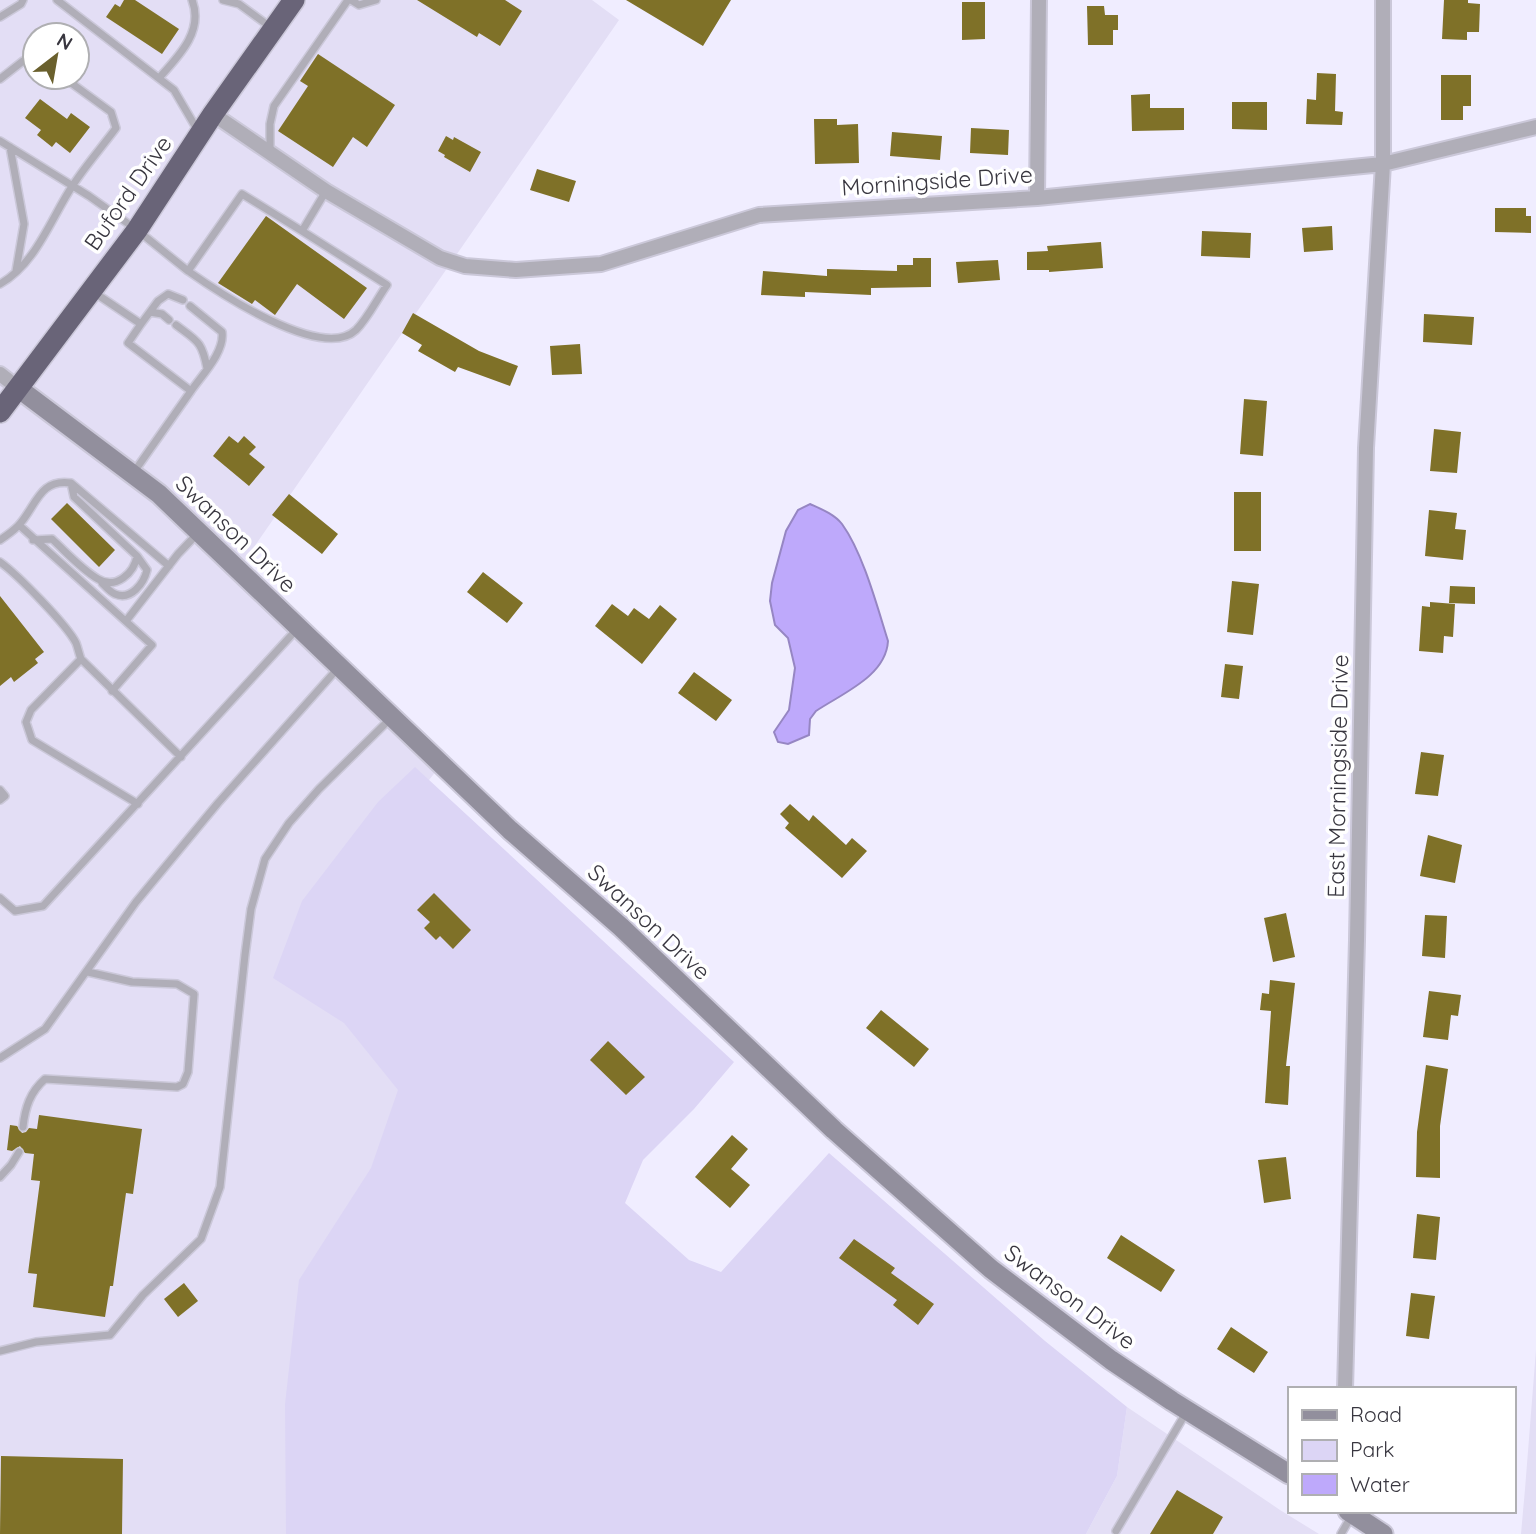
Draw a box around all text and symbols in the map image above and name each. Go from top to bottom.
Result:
north arrow [21,21,91,91]
text: N [53,28,77,55]
street label: Buford Drive [77,130,178,256]
street label: Morningside Drive [840,159,1034,202]
street label: Swanson Drive [170,469,303,599]
street label: East Morningside Drive [1321,654,1354,898]
street label: Swanson Drive [582,857,717,986]
street label: Swanson Drive [999,1238,1142,1355]
legend [1288,1387,1515,1513]
text: Road [1350,1401,1402,1427]
text: Park [1350,1436,1394,1462]
text: Water [1350,1471,1410,1497]

